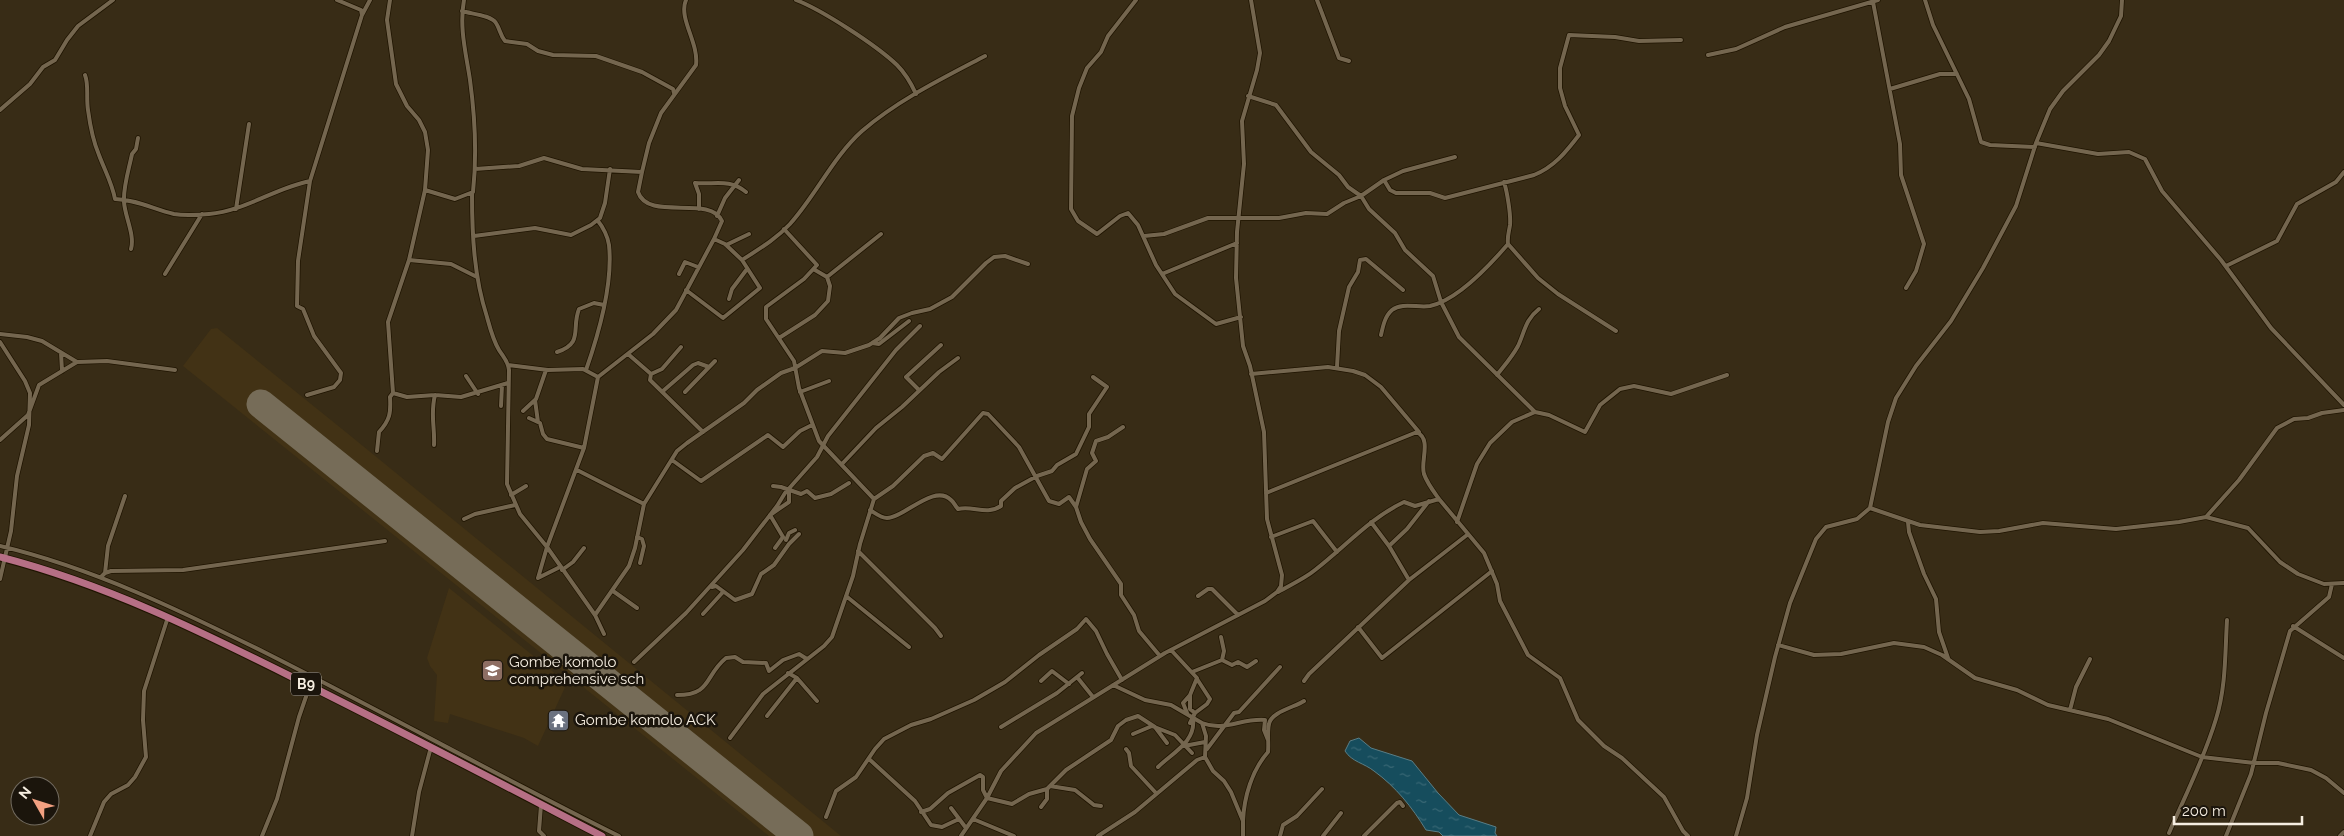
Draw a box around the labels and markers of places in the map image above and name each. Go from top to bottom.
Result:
place label: Gombe komolo comprehensive sch [509,653,644,688]
school or university icon: Gombe komolo comprehensive sch [481,659,505,683]
temple icon: Gombe komolo ACK [547,708,571,732]
place label: Gombe komolo ACK [575,711,716,729]

